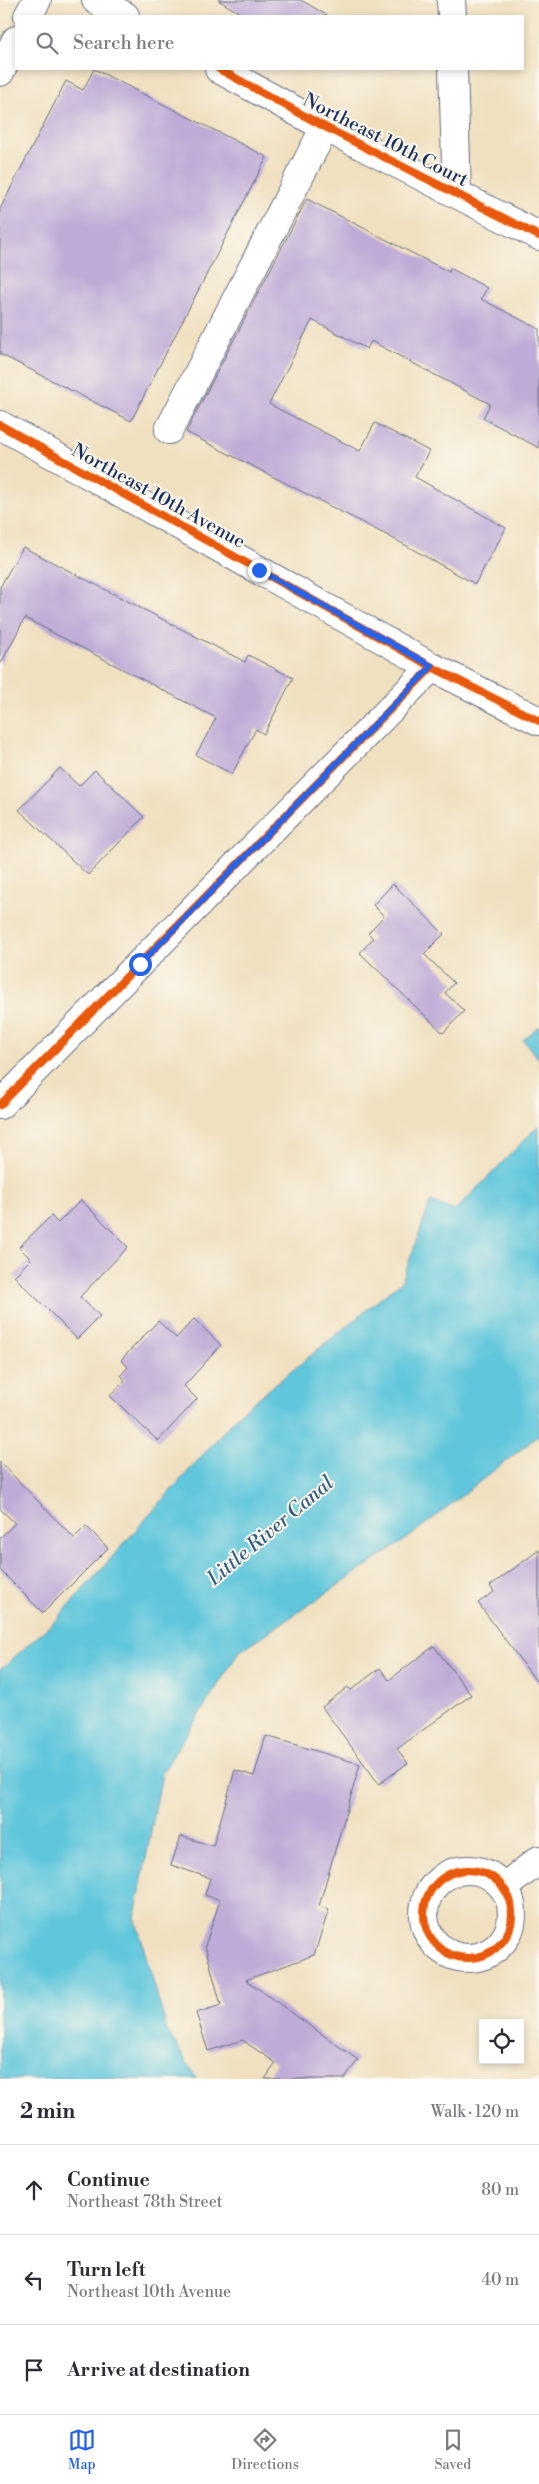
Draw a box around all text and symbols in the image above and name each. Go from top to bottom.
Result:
search box [15,15,524,70]
icon: search [33,29,61,57]
text: Search here [73,31,174,55]
street label: Northeast 10th Court [299,88,472,192]
street label: Northeast 10th Avenue [67,438,250,554]
route end [248,559,271,582]
route start [129,953,152,976]
water label: Little River Canal [202,1471,340,1592]
map controls [479,2019,524,2064]
button: locate [479,2019,524,2064]
text: 2 min [20,2099,75,2125]
text: Walk · 120 m [431,2102,519,2122]
text: Continue [67,2168,150,2192]
icon: ahead [20,2176,48,2204]
text: 80 m [481,2180,519,2200]
text: Northeast 78th Street [67,2192,222,2212]
text: Turn left [67,2258,146,2282]
icon: left [20,2266,48,2294]
text: 40 m [482,2270,519,2290]
text: Northeast 10th Avenue [67,2282,231,2302]
icon: arrive [20,2356,48,2384]
text: Arrive at destination [67,2358,250,2382]
tab: Map [68,2426,96,2474]
tab: Directions [231,2426,299,2474]
tab: Saved [434,2426,471,2474]

